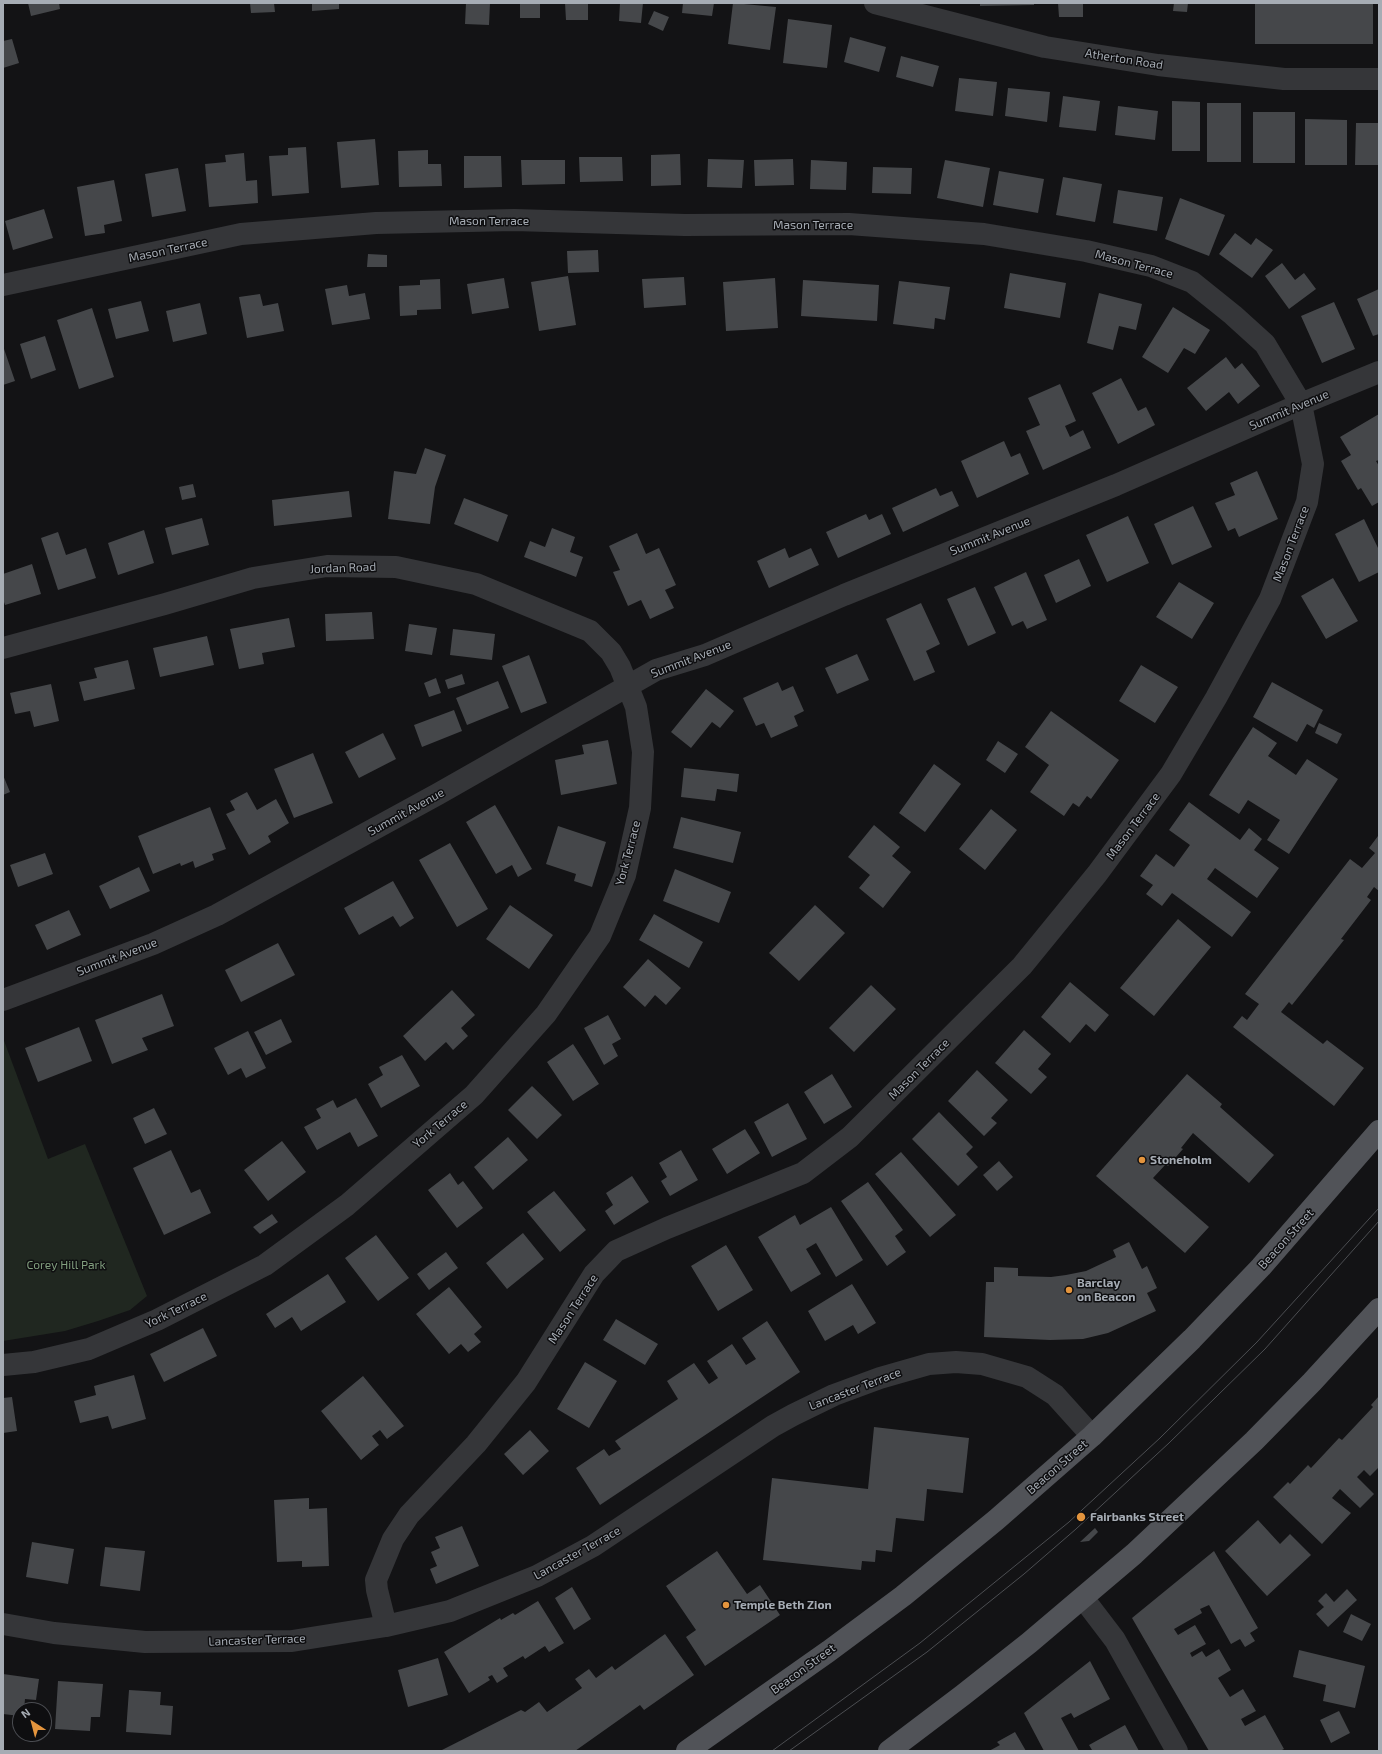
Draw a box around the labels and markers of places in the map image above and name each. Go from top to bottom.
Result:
place label: Stoneholm [1150,1153,1212,1167]
marker: Stoneholm [1137,1155,1147,1165]
place label: Barclay on Beacon [1077,1276,1135,1304]
marker: Barclay on Beacon [1064,1285,1074,1295]
place label: Fairbanks Street [1090,1510,1184,1524]
marker: Fairbanks Street [1075,1511,1087,1523]
place label: Temple Beth Zion [734,1598,832,1612]
marker: Temple Beth Zion [721,1600,731,1610]

